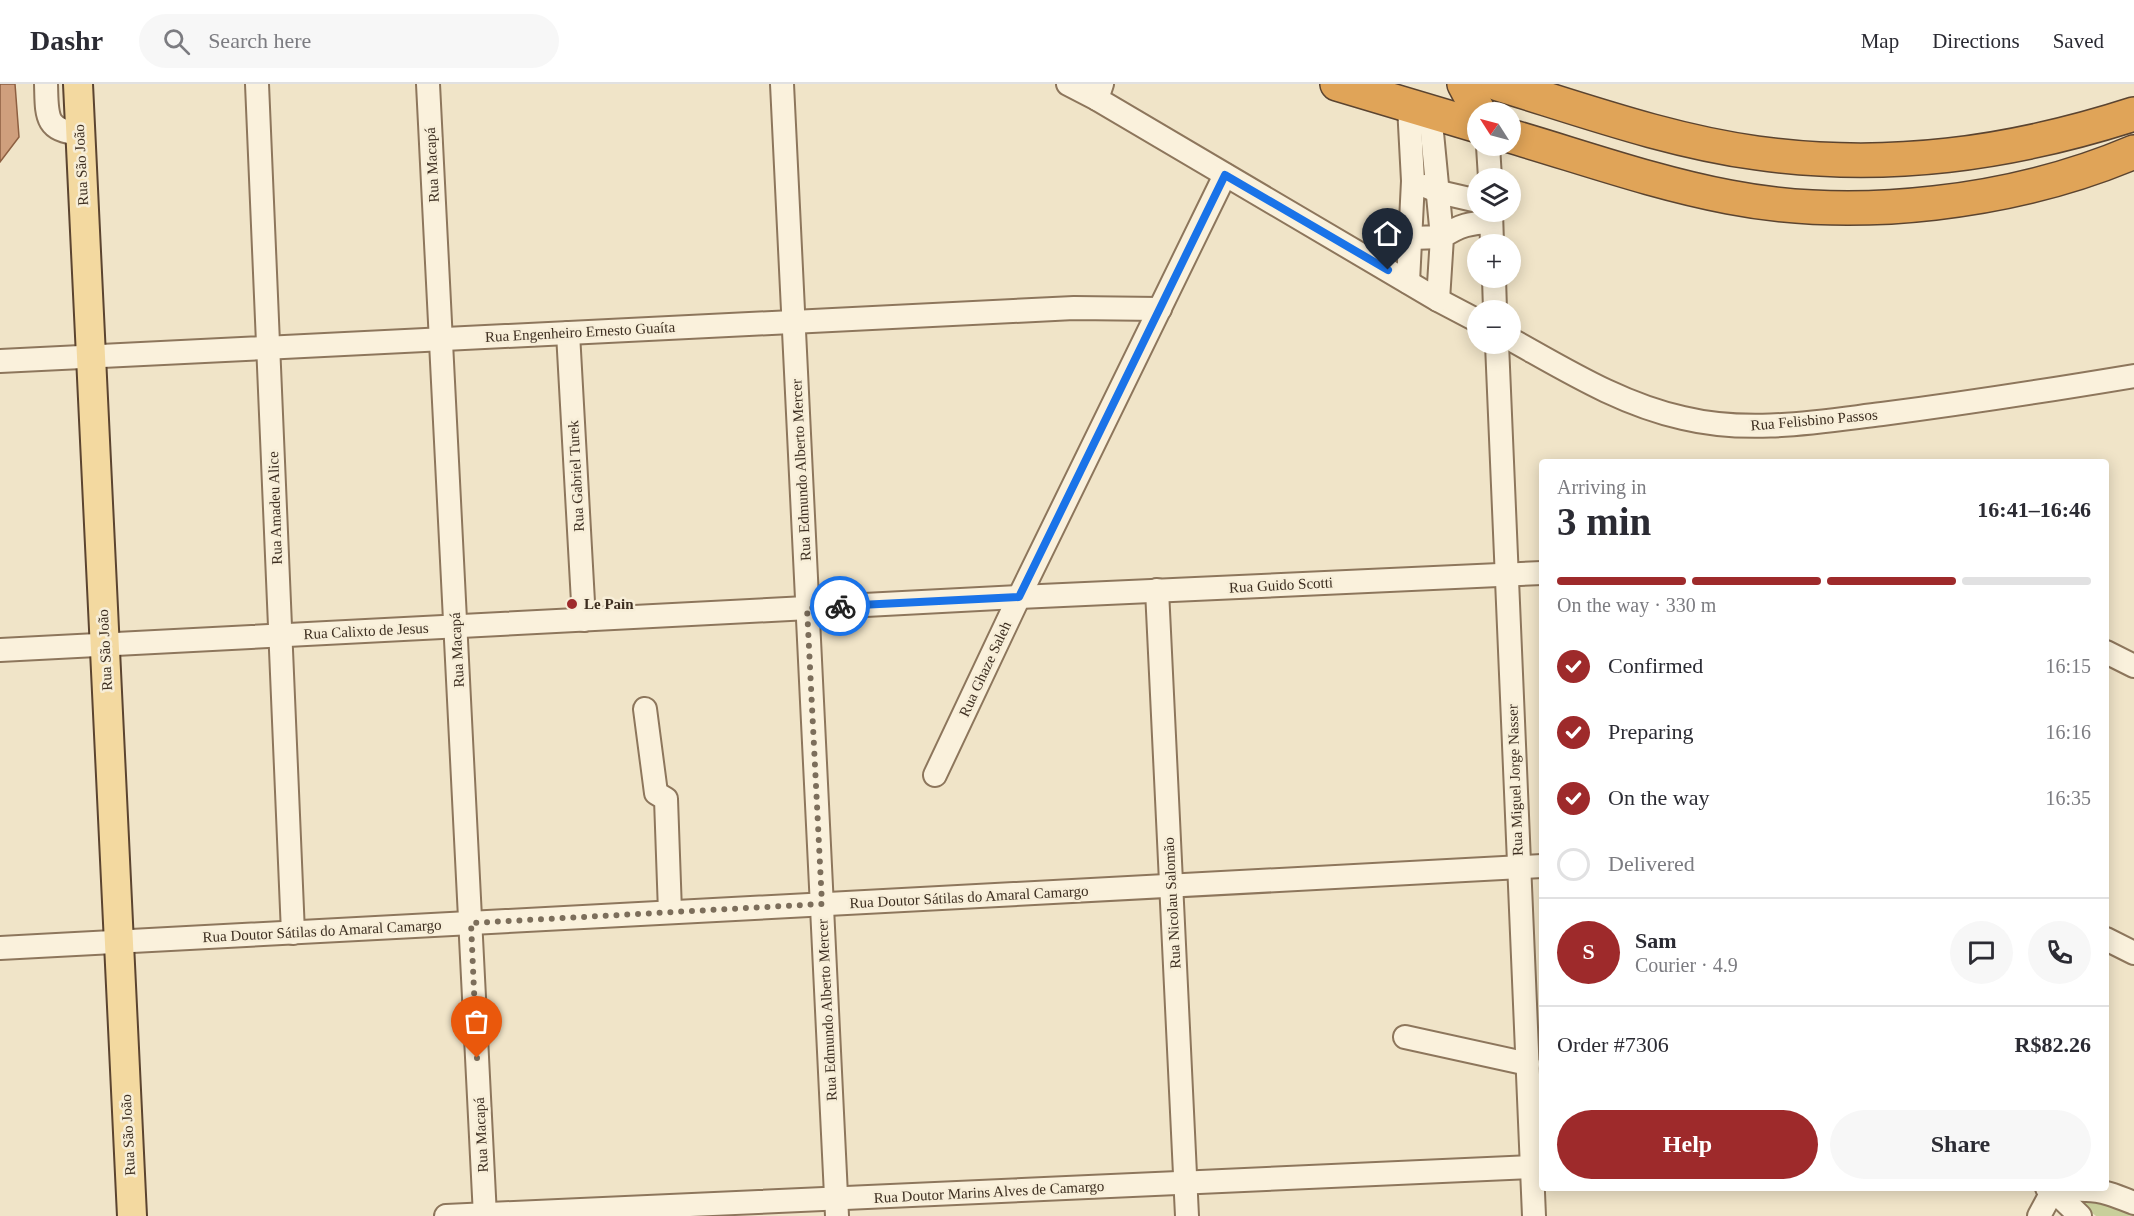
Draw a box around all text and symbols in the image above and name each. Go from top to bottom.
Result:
search box [139,14,559,68]
text: Dashr [30,25,103,56]
icon: search [160,25,193,58]
text: Search here [208,28,311,53]
text: Map [1861,29,1899,53]
text: Directions [1932,29,2020,53]
text: Saved [2053,29,2104,53]
north arrow [1467,102,1521,156]
map controls [1467,102,1521,354]
street label: Rua São João [71,124,91,206]
street label: Rua Macapá [422,127,442,203]
button: layers [1467,168,1521,222]
pin [1362,208,1413,270]
icon: home [1371,217,1404,250]
button: + [1467,234,1521,288]
button: − [1467,300,1521,354]
street label: Rua Engenheiro Ernesto Guaíta [485,319,676,345]
street label: Rua Edmundo Alberto Mercer [788,379,814,561]
street label: Rua Felisbino Passos [1750,406,1878,434]
street label: Rua Gabriel Turek [565,419,587,532]
street label: Rua Amadeu Alice [265,451,285,565]
text: Arriving in [1557,476,1646,498]
text: 16:41–16:46 [1977,497,2091,522]
text: 3 min [1557,500,1651,543]
street label: Rua Guido Scotti [1229,574,1333,596]
courier [810,576,870,636]
icon: bike [824,590,857,623]
text: On the way · 330 m [1557,594,1716,616]
place label: Le Pain [584,596,634,612]
marker: Le Pain [565,597,579,611]
street label: Rua São João [95,609,115,691]
street label: Rua Macapá [447,612,467,688]
street label: Rua Ghaze Saleh [956,618,1014,719]
street label: Rua Calixto de Jesus [303,620,429,642]
icon: check [1557,650,1590,683]
text: Confirmed [1608,653,1703,678]
text: 16:15 [2045,655,2091,677]
street label: Rua Miguel Jorge Nasser [1504,704,1526,856]
icon: check [1557,716,1590,749]
text: Preparing [1608,719,1694,744]
text: 16:16 [2045,721,2091,743]
icon: check [1557,782,1590,815]
text: On the way [1608,785,1709,810]
text: 16:35 [2045,787,2091,809]
street label: Rua Nicolau Salomão [1161,837,1183,969]
text: Delivered [1608,851,1695,876]
street label: Rua Doutor Sátilas do Amaral Camargo [849,883,1089,911]
street label: Rua Doutor Sátilas do Amaral Camargo [202,917,442,945]
street label: Rua Edmundo Alberto Mercer [814,919,840,1101]
button: chat [1950,921,2013,984]
button: phone [2028,921,2091,984]
text: Sam [1635,928,1677,953]
text: S [1582,939,1595,964]
text: Courier · 4.9 [1635,954,1738,976]
pin [451,996,502,1058]
icon: bag [460,1005,493,1038]
text: Order #7306 [1557,1032,1669,1057]
text: R$82.26 [2015,1032,2091,1057]
street label: Rua São João [118,1094,138,1176]
street label: Rua Macapá [471,1097,491,1173]
button: Help [1557,1110,1818,1179]
button: Share [1830,1110,2091,1179]
street label: Rua Doutor Marins Alves de Camargo [873,1178,1105,1206]

